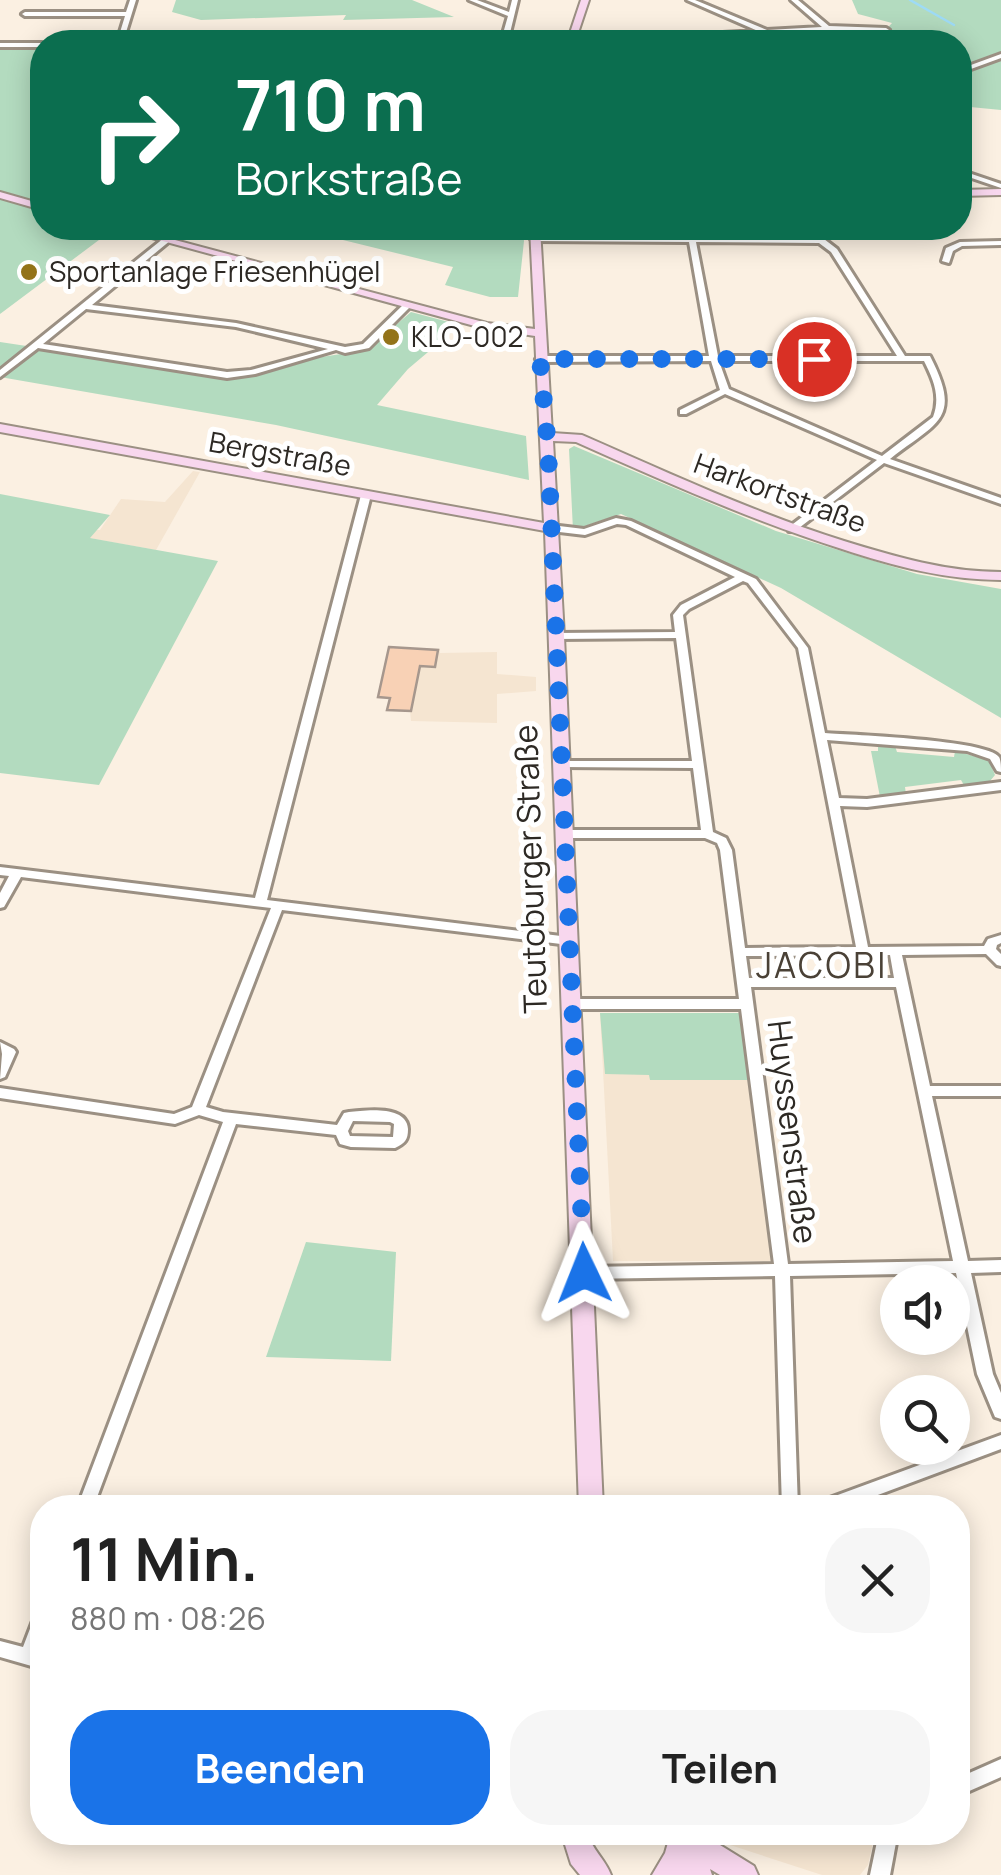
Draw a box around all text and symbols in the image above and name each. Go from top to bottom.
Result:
text: 710 m [235,56,426,152]
icon: right [70,70,200,200]
text: Borkstraße [235,147,463,209]
place label: Sportanlage Friesenhügel [49,252,381,290]
marker: Sportanlage Friesenhügel [18,261,40,283]
place label: KLO-002 [411,317,524,355]
pin [772,317,857,402]
marker: KLO-002 [380,326,402,348]
icon: arrive [787,332,842,387]
street label: Bergstraße [206,422,354,484]
street label: Harkortstraße [689,443,872,541]
street label: Teutoburger Straße [503,724,557,1014]
district label: JACOBI [756,941,888,989]
street label: Huyssenstraße [757,1018,829,1246]
position arrow [532,1221,636,1325]
map controls [880,1265,970,1465]
button: sound [880,1265,970,1355]
button: search [880,1375,970,1465]
text: 11 Min. [70,1517,258,1599]
button: close [825,1528,930,1633]
text: 880 m · 08:26 [70,1596,266,1640]
button: Beenden [70,1710,490,1825]
button: Teilen [510,1710,930,1825]

